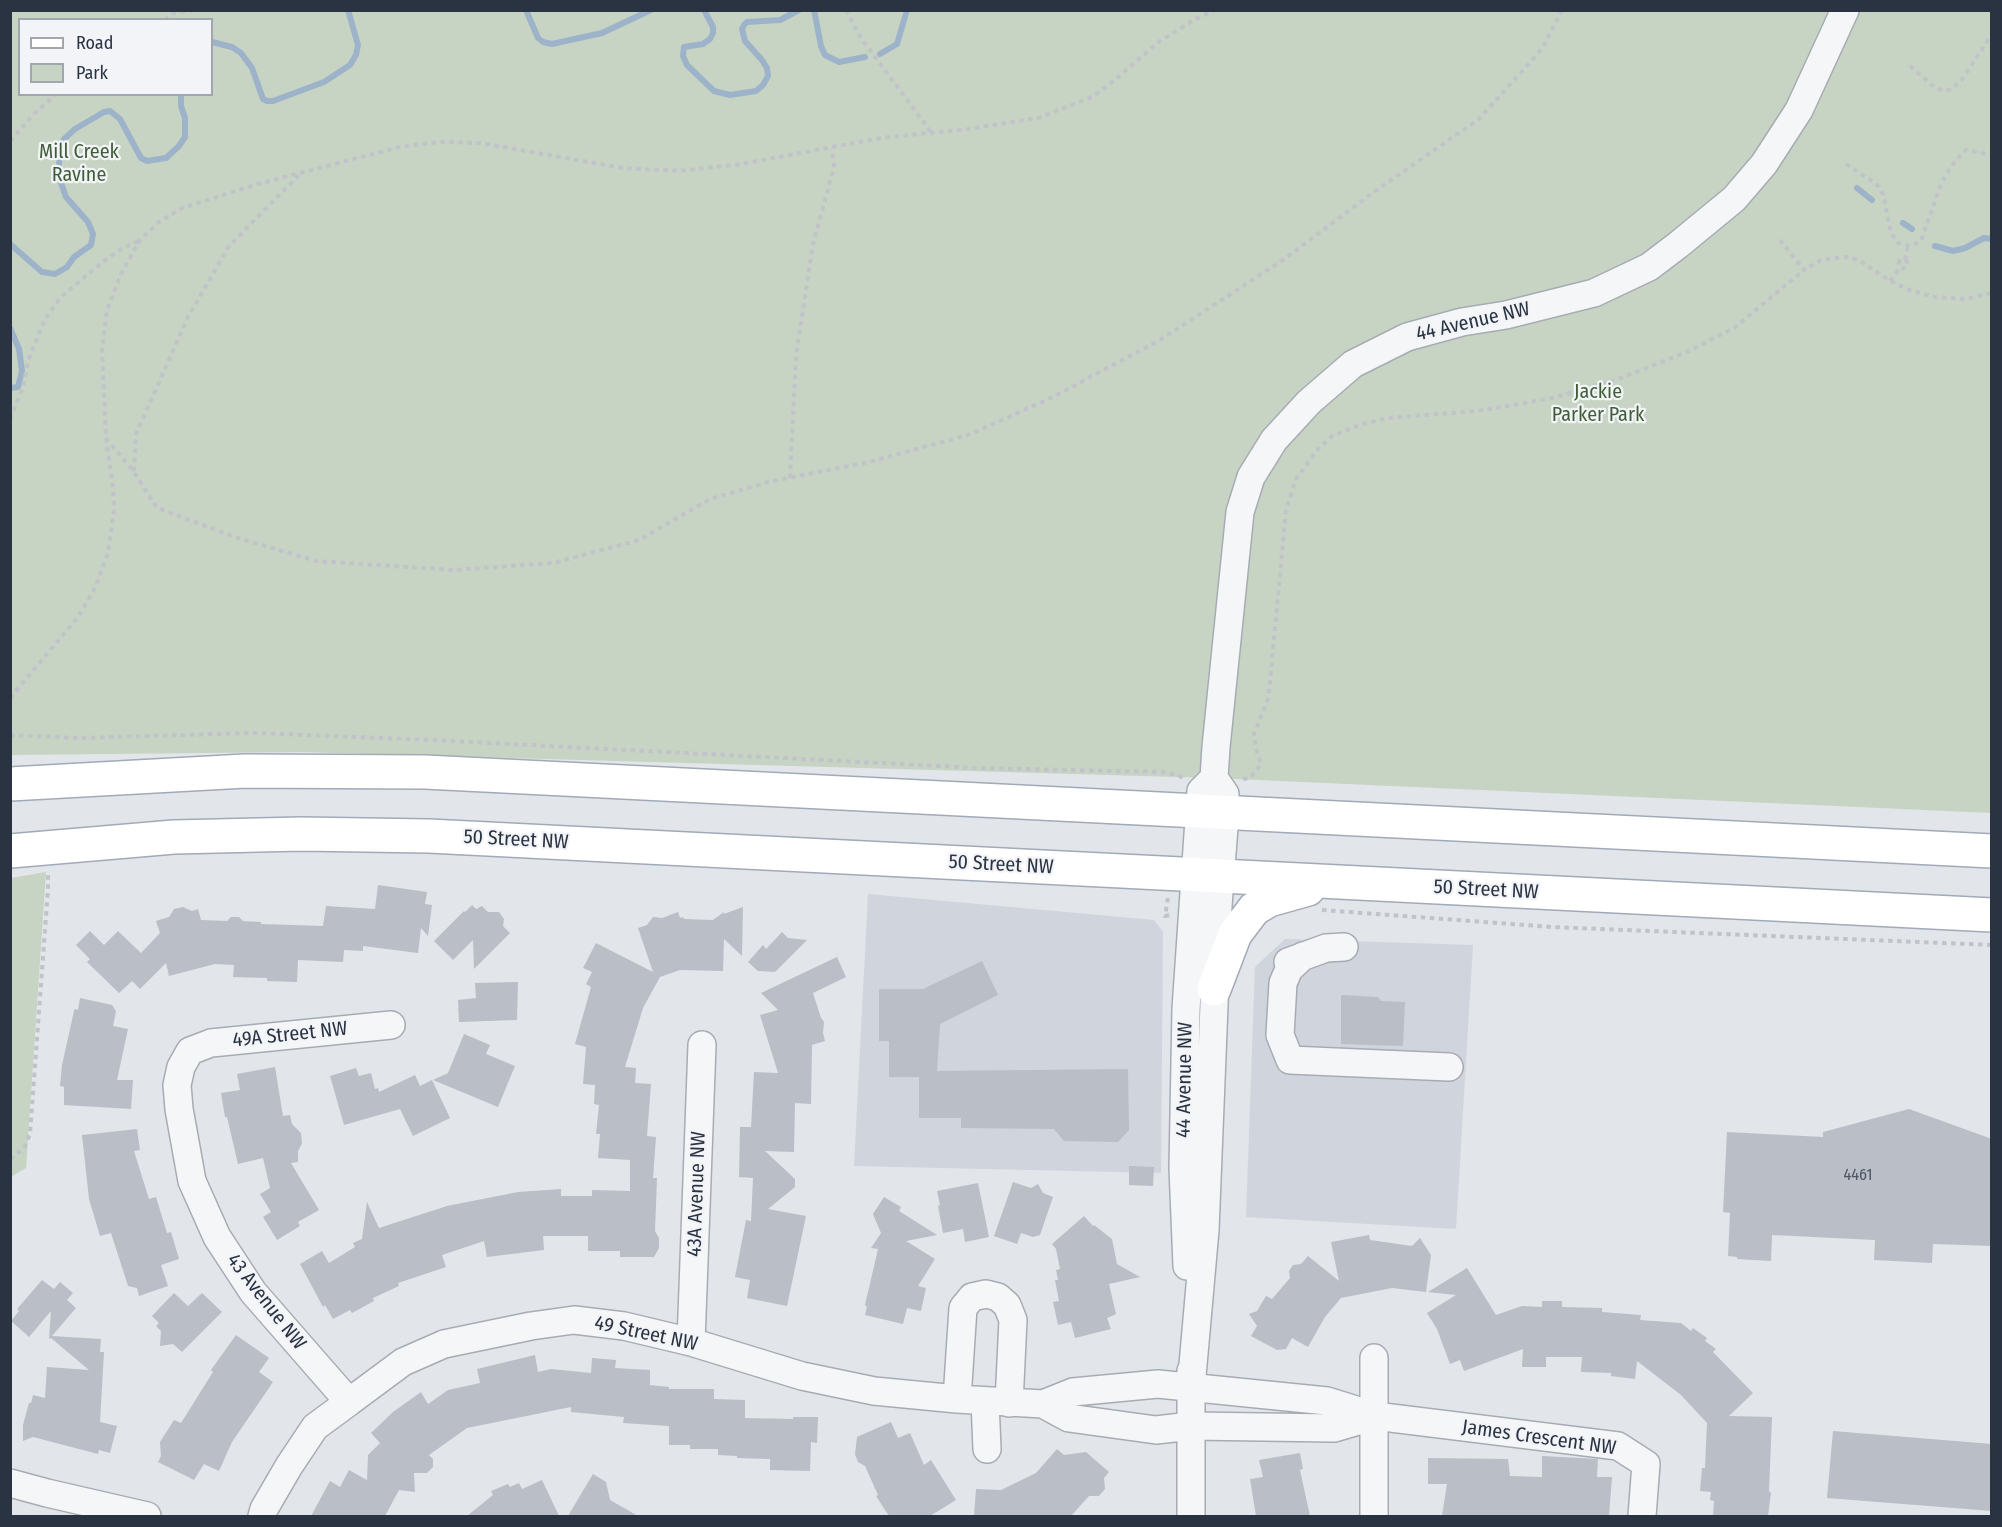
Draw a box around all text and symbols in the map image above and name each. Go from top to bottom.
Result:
legend [18,18,213,96]
text: Road [76,32,113,54]
text: Park [76,62,108,84]
park label: Mill Creek Ravine [39,140,119,187]
street label: 44 Avenue NW [1414,297,1532,347]
park label: Jackie Parker Park [1552,380,1644,427]
street label: 50 Street NW [463,825,569,855]
street label: 50 Street NW [948,850,1054,880]
street label: 50 Street NW [1433,875,1539,905]
street label: 49A Street NW [232,1017,348,1053]
street label: 44 Avenue NW [1172,1022,1198,1138]
street label: 43A Avenue NW [683,1131,711,1257]
house number: 4461 [1844,1166,1872,1186]
street label: 43 Avenue NW [221,1249,311,1355]
street label: 49 Street NW [592,1311,700,1357]
street label: James Crescent NW [1460,1415,1618,1461]

